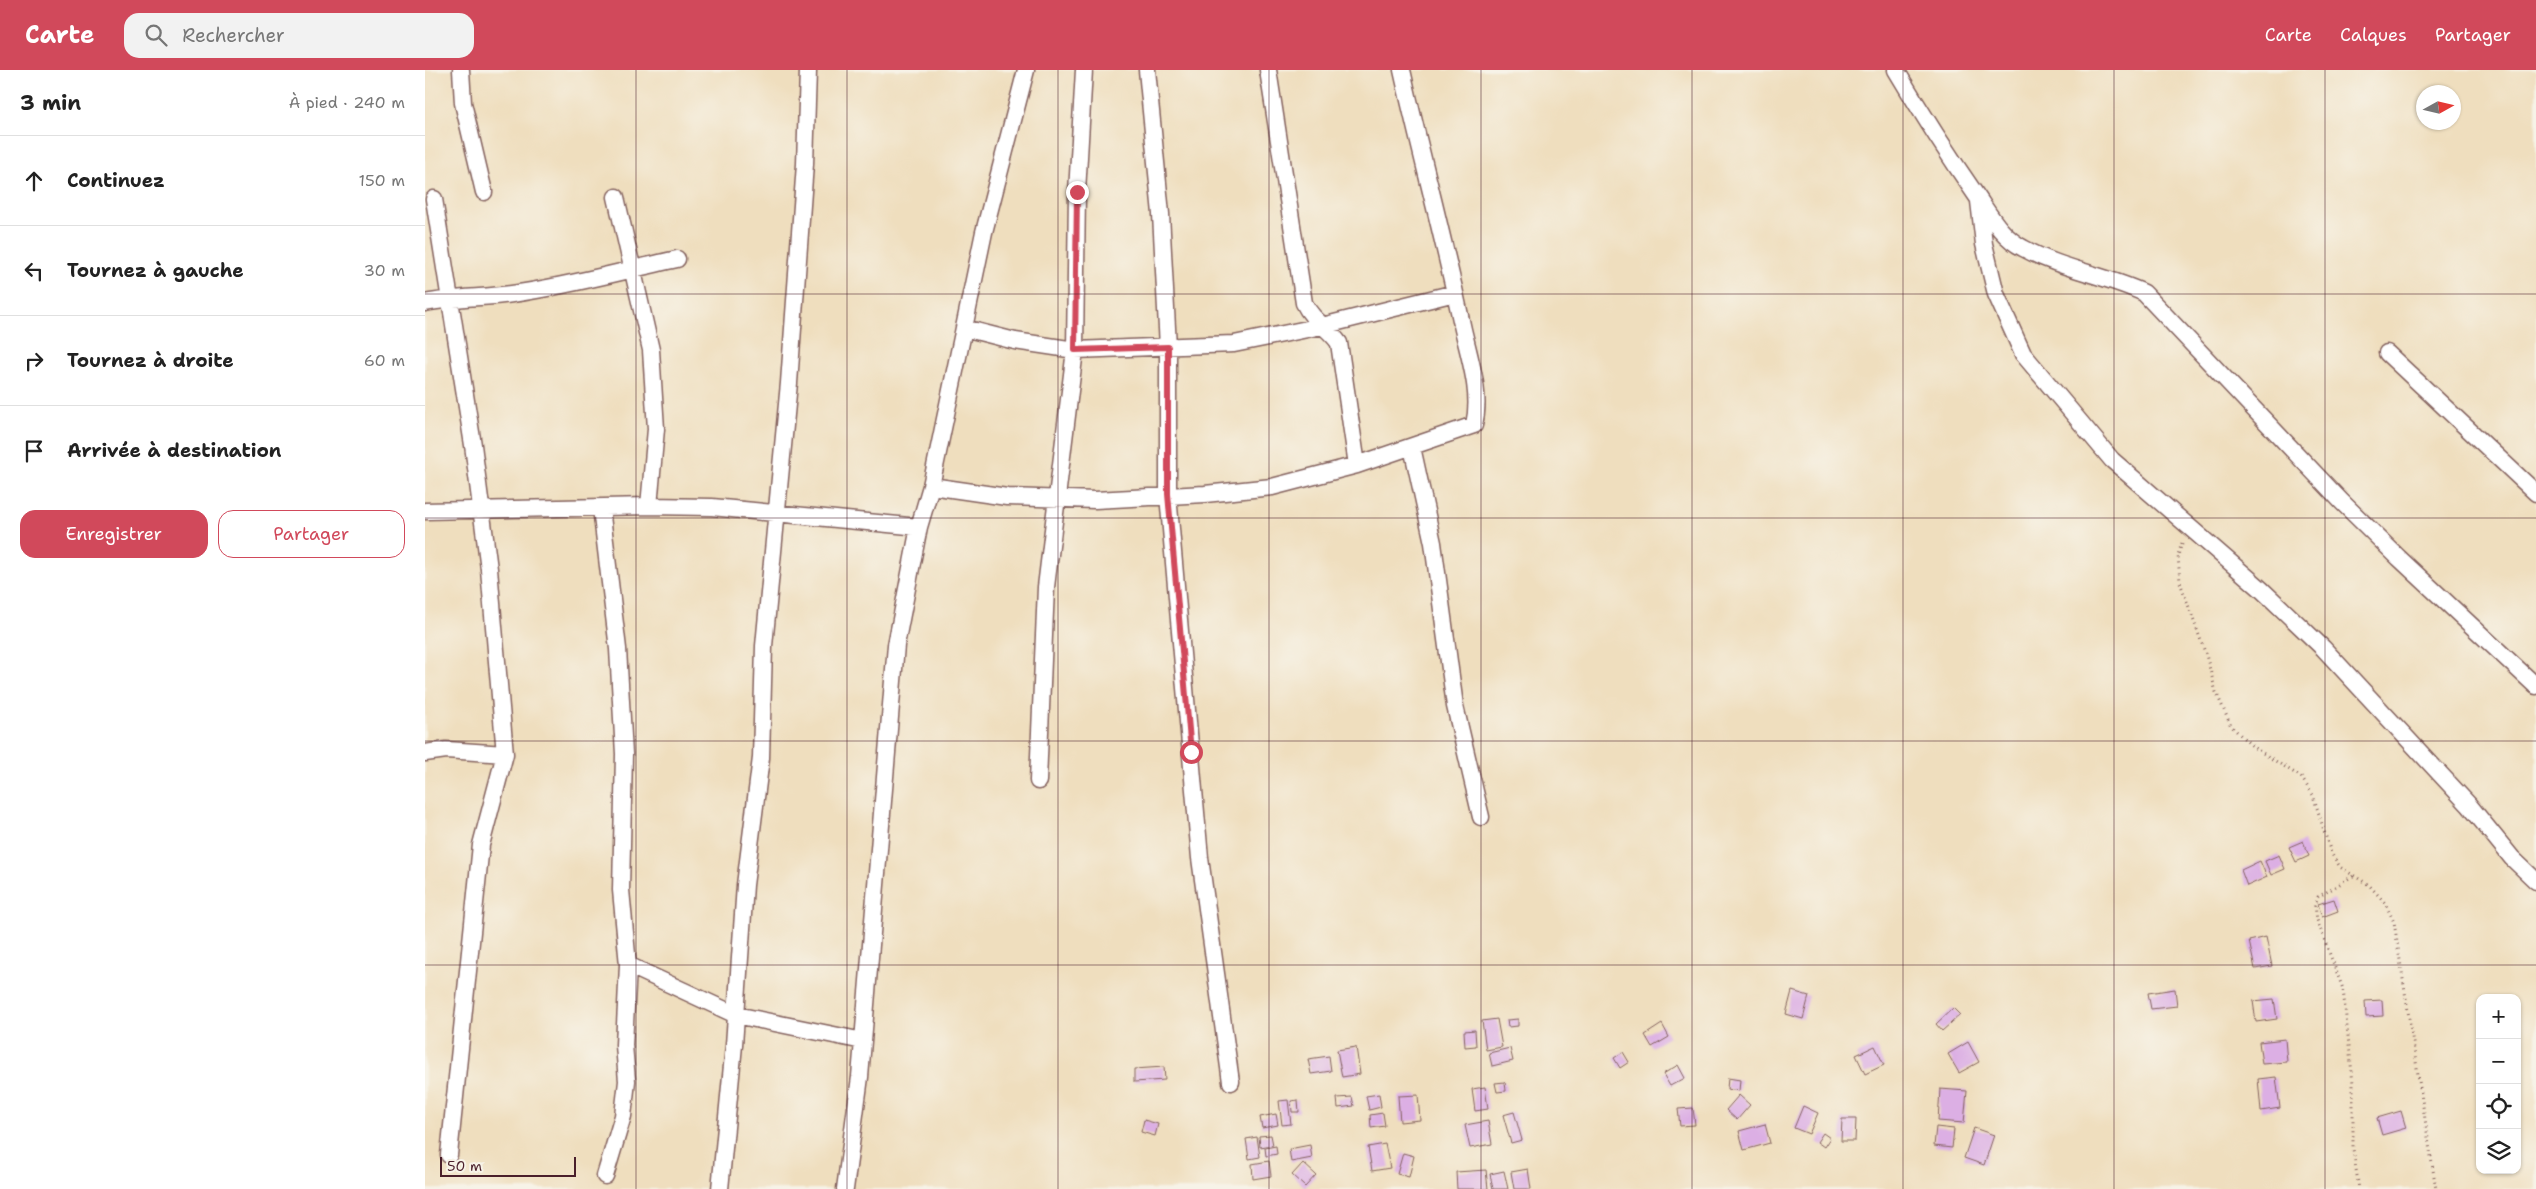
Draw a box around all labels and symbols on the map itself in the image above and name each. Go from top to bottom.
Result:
north arrow [2416,85,2461,130]
route end [1066,181,1089,204]
route start [1180,741,1203,764]
scale bar [440,1154,576,1177]

